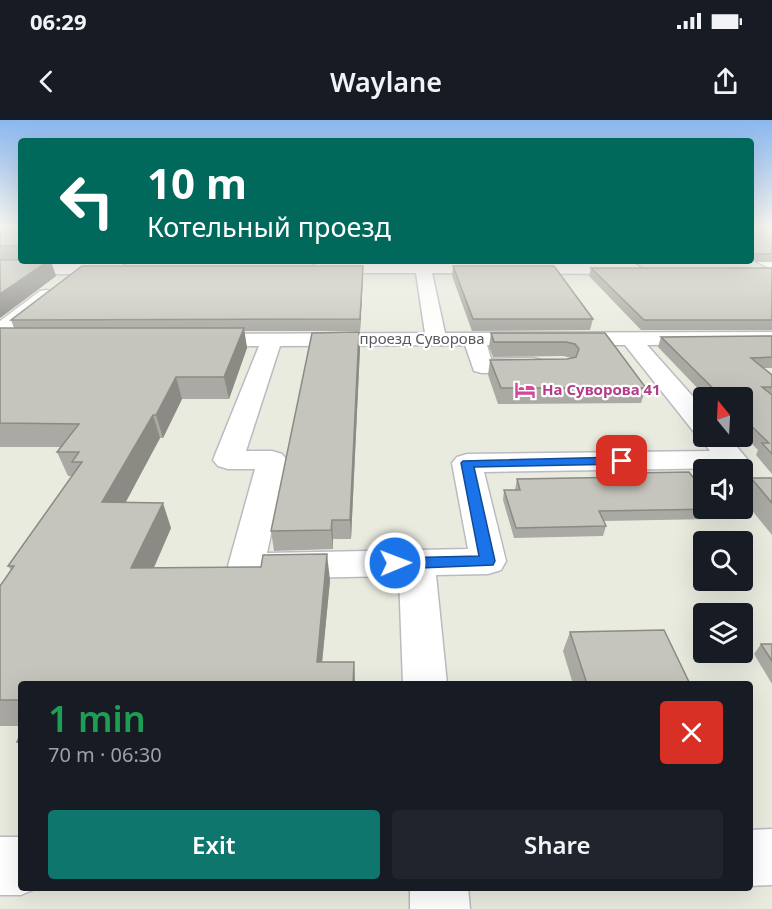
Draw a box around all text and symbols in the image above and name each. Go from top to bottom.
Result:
text: 06:29 [30,6,87,36]
text: Waylane [330,63,442,100]
icon: back [30,65,63,98]
icon: share [709,65,742,98]
text: 10 m [147,154,247,211]
icon: left [48,162,126,240]
text: Котельный проезд [147,208,391,245]
street label: проезд Суворова [359,328,485,348]
hotel icon: На Суворова 41 [513,378,537,402]
place label: На Суворова 41 [542,379,661,399]
north arrow [693,387,753,447]
map controls [693,387,753,663]
pin [596,435,647,486]
icon: arrive [605,444,638,477]
button: sound [693,459,753,519]
position arrow [363,531,427,595]
button: search [693,531,753,591]
button: layers [693,603,753,663]
text: 1 min [48,694,146,743]
button: close [660,701,723,764]
text: 70 m · 06:30 [48,741,162,768]
button: Exit [48,810,380,879]
button: Share [392,810,723,879]

